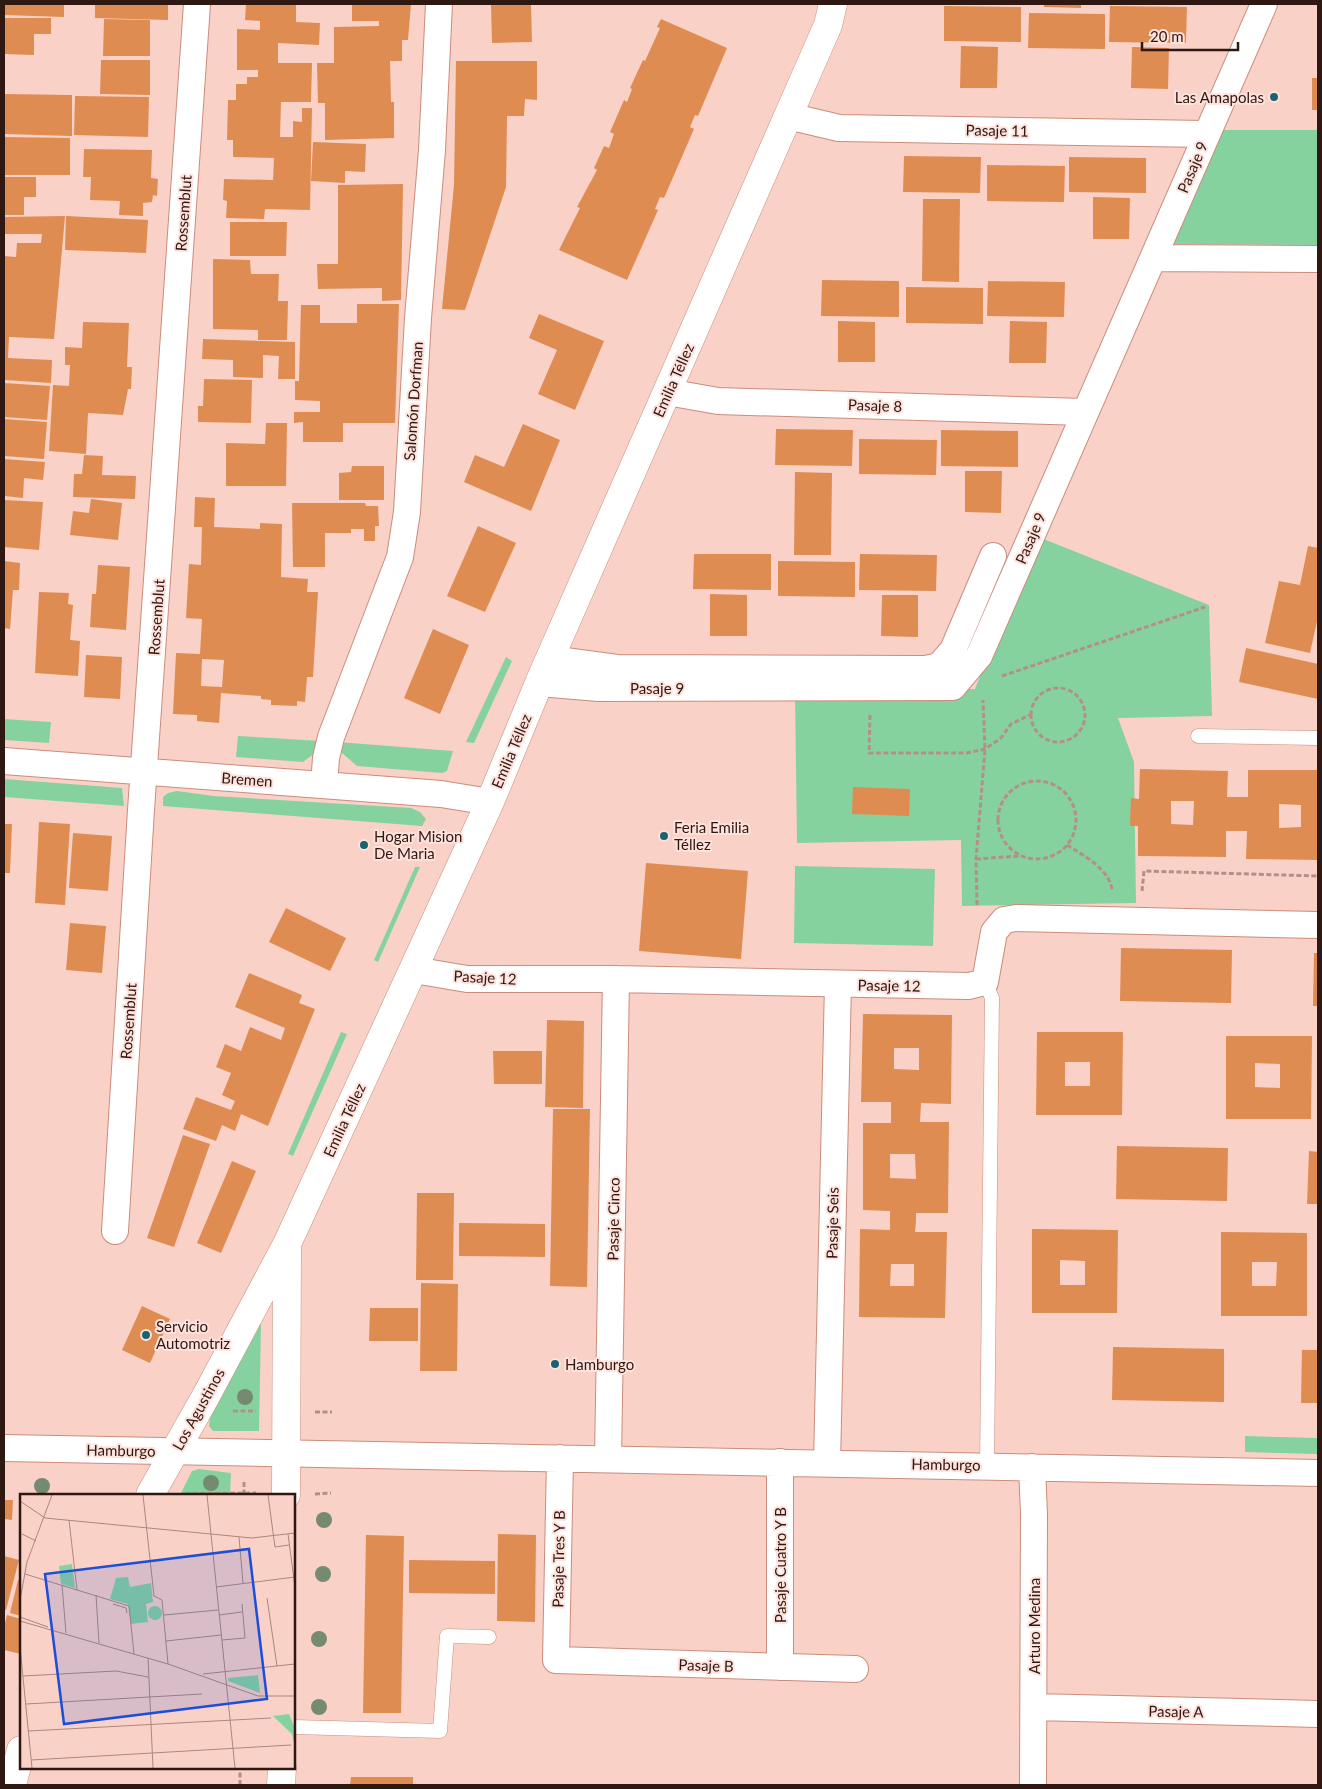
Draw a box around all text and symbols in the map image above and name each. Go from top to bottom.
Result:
scale bar [1142,20,1238,52]
text: 20 m [1150,27,1184,45]
place label: Las Amapolas [1175,88,1264,106]
marker: Las Amapolas [1268,91,1280,103]
street label: Pasaje 11 [965,120,1029,140]
street label: Pasaje 9 [1173,139,1211,195]
street label: Rossemblut [171,174,195,252]
street label: Emilia Téllez [649,340,697,420]
street label: Salomón Dorfman [400,341,426,461]
street label: Pasaje 8 [848,395,902,415]
street label: Pasaje 9 [1011,510,1049,566]
street label: Rossemblut [144,578,168,656]
street label: Pasaje 9 [630,679,684,697]
street label: Emilia Téllez [487,711,535,791]
street label: Bremen [221,768,273,790]
place label: Feria Emilia Téllez [674,818,749,853]
place label: Hogar Mision De Maria [374,827,462,862]
marker: Feria Emilia Téllez [658,830,670,842]
marker: Hogar Mision De Maria [358,839,370,851]
street label: Pasaje 12 [453,966,517,988]
street label: Pasaje 12 [857,975,921,995]
street label: Rossemblut [116,982,140,1060]
street label: Emilia Téllez [319,1080,369,1160]
street label: Pasaje Cinco [603,1177,623,1261]
street label: Pasaje Seis [822,1187,842,1259]
place label: Servicio Automotriz [156,1317,230,1352]
marker: Servicio Automotriz [140,1329,152,1341]
place label: Hamburgo [565,1355,634,1373]
marker: Hamburgo [549,1358,561,1370]
street label: Los Agustinos [168,1365,228,1453]
street label: Hamburgo [86,1440,156,1460]
street label: Hamburgo [911,1454,981,1474]
inset map [20,1494,295,1769]
street label: Pasaje Cuatro Y B [771,1507,789,1623]
street label: Pasaje Tres Y B [548,1510,568,1608]
street label: Arturo Medina [1025,1578,1043,1674]
street label: Pasaje B [678,1655,734,1675]
street label: Pasaje A [1148,1702,1205,1720]

